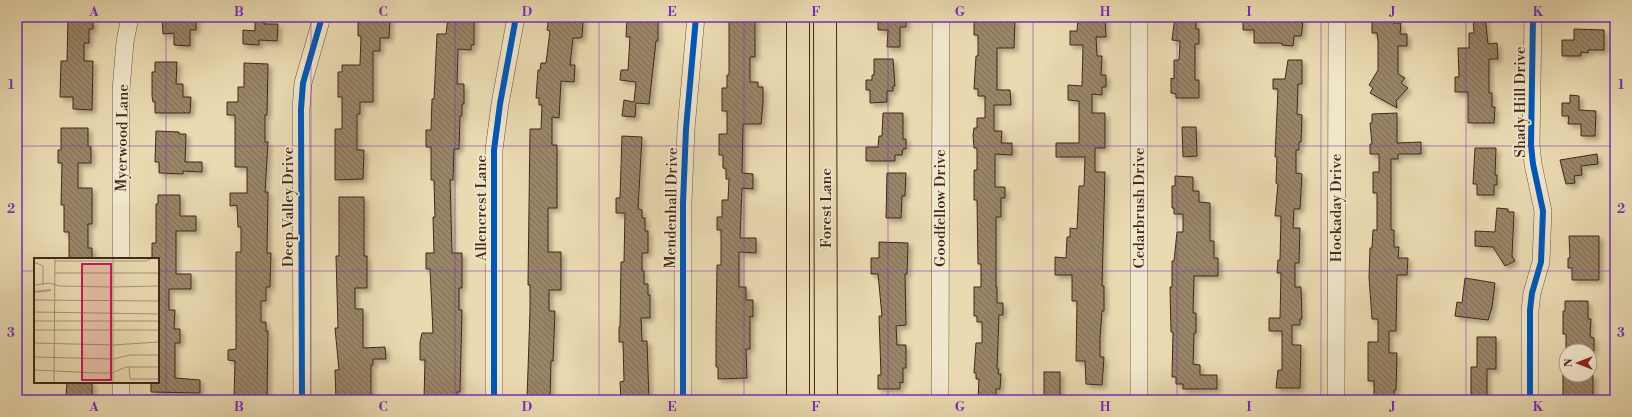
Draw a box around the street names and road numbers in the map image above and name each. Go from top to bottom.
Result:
street label: Shady Hill Drive [1511,46,1530,158]
street label: Myerwood Lane [112,84,133,192]
street label: Deep Valley Drive [279,147,298,267]
street label: Mendenhall Drive [661,147,682,269]
street label: Cedarbrush Drive [1130,147,1149,269]
street label: Goodfellow Drive [931,149,950,267]
street label: Hockaday Drive [1327,154,1346,262]
street label: Allencrest Lane [472,155,491,262]
street label: Forest Lane [817,168,836,248]

